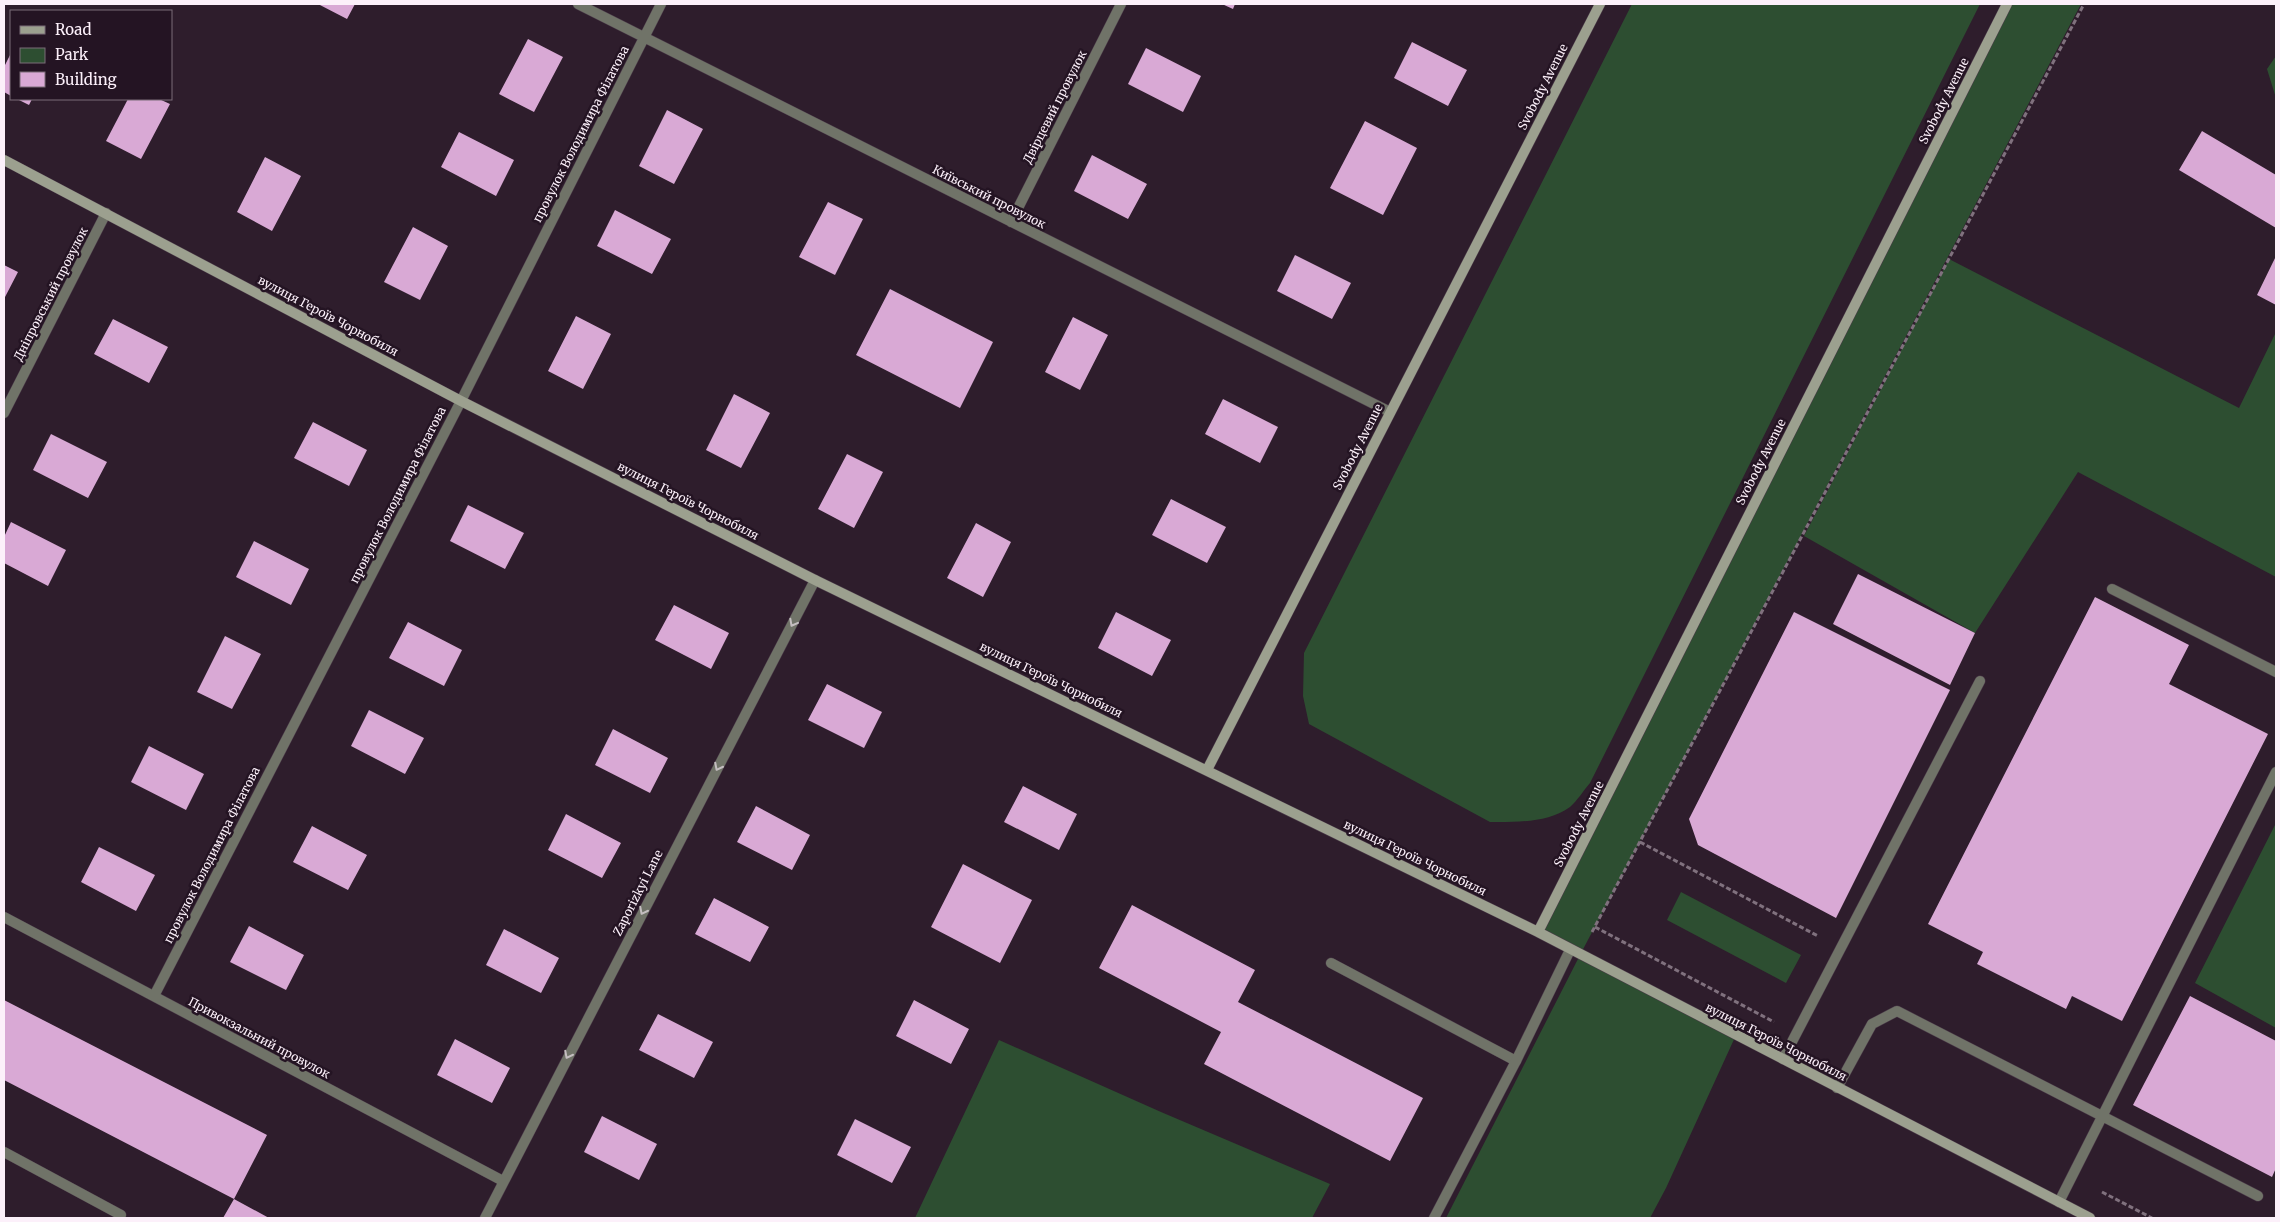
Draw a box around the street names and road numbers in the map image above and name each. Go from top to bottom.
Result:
street label: Svobody Avenue [1514,41,1571,132]
street label: провулок Володимира Філатова [529,43,632,224]
street label: Двірцевий провулок [1020,47,1090,166]
street label: Svobody Avenue [1915,55,1972,146]
street label: Київський провулок [930,161,1049,232]
street label: Дніпровський провулок [10,224,91,363]
street label: вулиця Героїв Чорнобиля [256,272,401,359]
street label: Svobody Avenue [1329,401,1386,492]
street label: провулок Володимира Філатова [346,404,449,585]
street label: Svobody Avenue [1732,416,1789,507]
street label: вулиця Героїв Чорнобиля [615,458,761,543]
street label: вулиця Героїв Чорнобиля [978,638,1125,721]
street label: провулок Володимира Філатова [160,764,263,945]
street label: Svobody Avenue [1550,778,1607,869]
street label: вулиця Героїв Чорнобиля [1342,816,1489,899]
street label: Zaporizkyi Lane [609,847,666,938]
street label: Привокзальний провулок [186,994,333,1082]
street label: вулиця Героїв Чорнобиля [1703,999,1849,1084]

